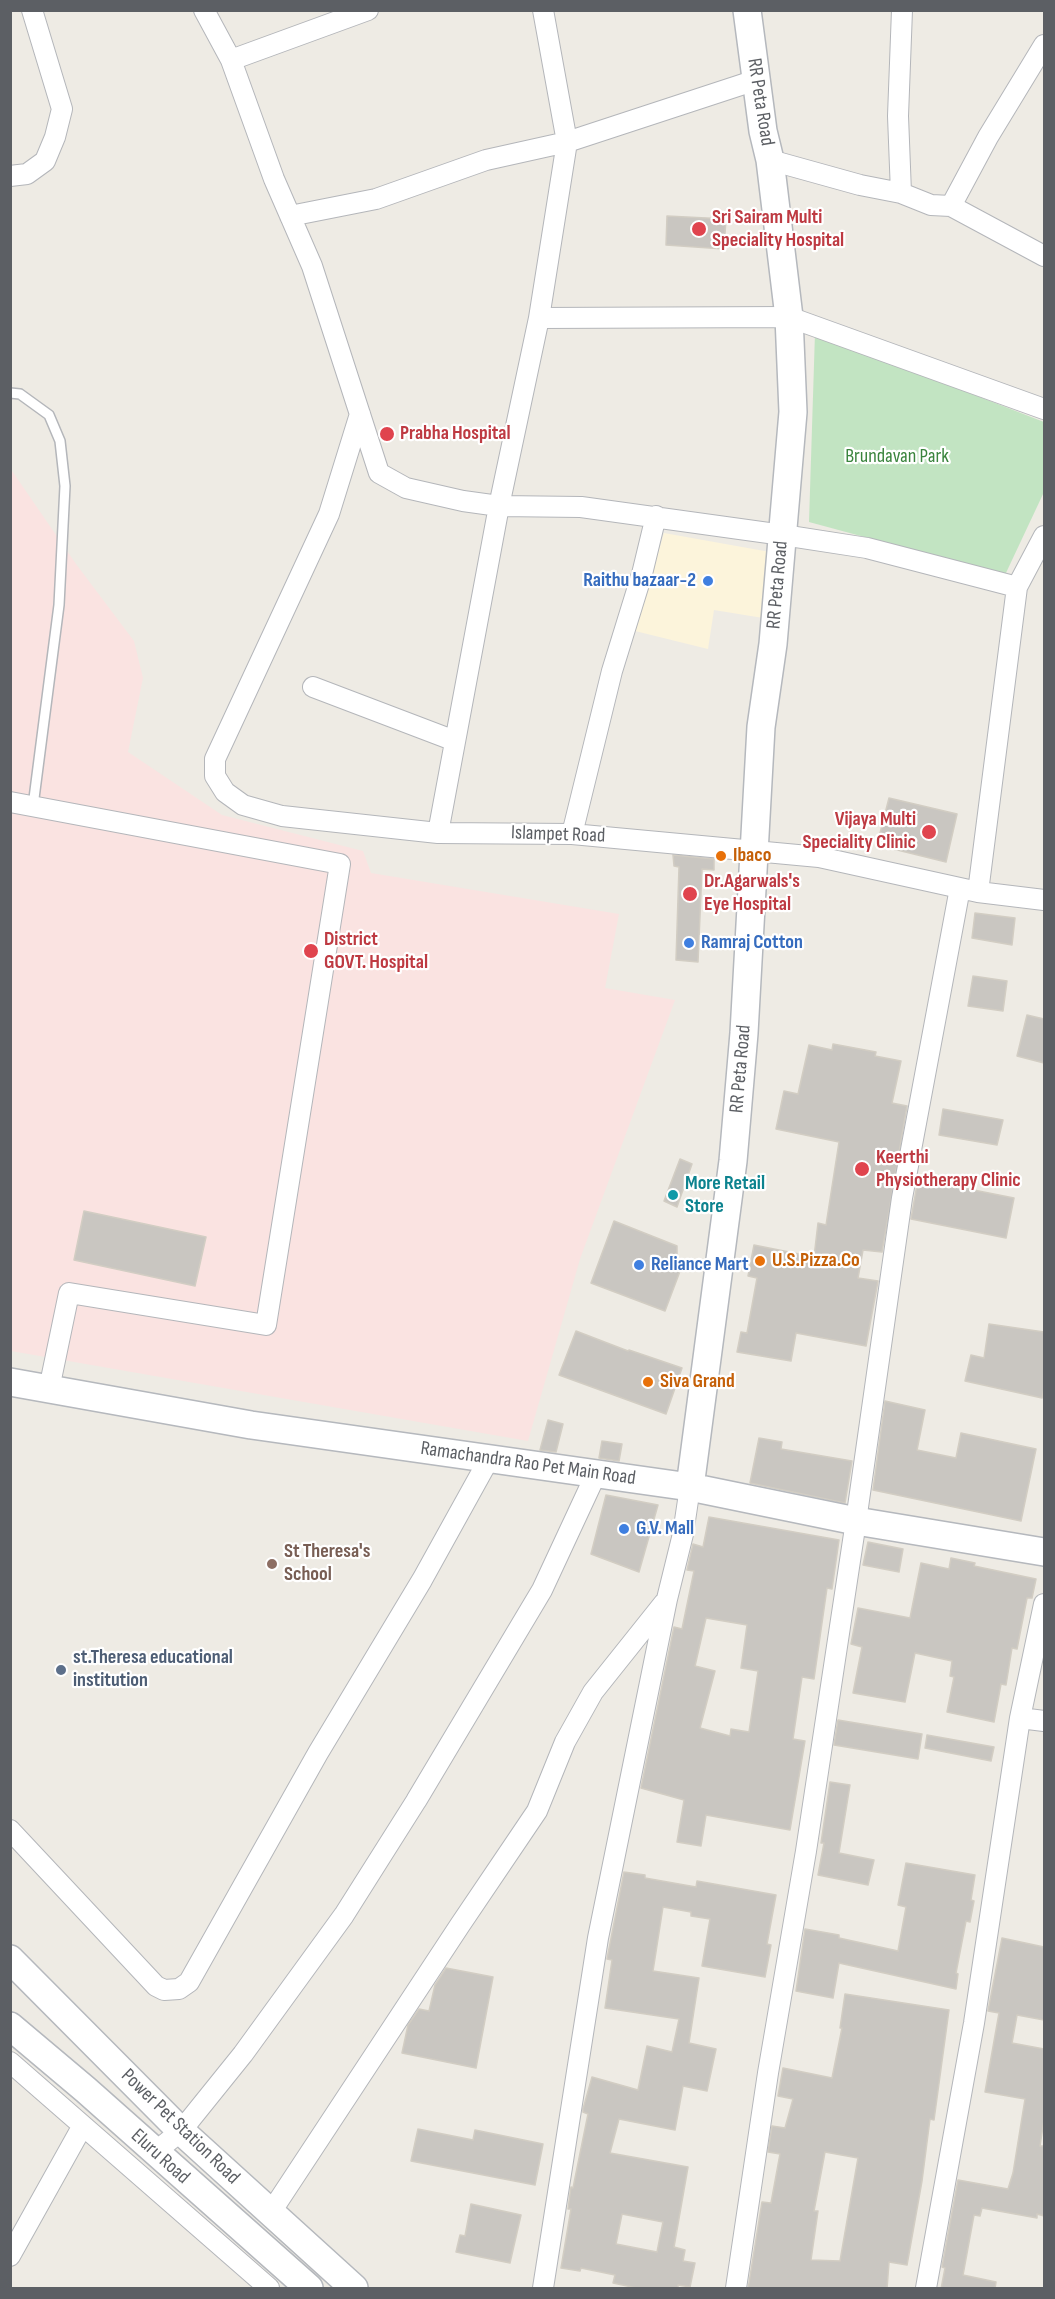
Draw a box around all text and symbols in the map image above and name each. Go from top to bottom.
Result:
street label: RR Peta Road [741,57,779,147]
place label: Sri Sairam Multi Speciality Hospital [712,206,844,253]
marker: Sri Sairam Multi Speciality Hospital [690,220,708,238]
place label: Prabha Hospital [400,422,511,446]
marker: Prabha Hospital [378,425,396,443]
park label: Brundavan Park [845,445,949,469]
street label: RR Peta Road [762,540,794,630]
place label: Raithu bazaar-2 [583,569,696,593]
marker: Raithu bazaar-2 [701,574,715,588]
place label: Vijaya Multi Speciality Clinic [802,808,916,855]
street label: Islampet Road [510,821,606,849]
marker: Vijaya Multi Speciality Clinic [920,823,938,841]
place label: Ibaco [733,844,771,868]
marker: Ibaco [714,849,728,863]
place label: Dr.Agarwals's Eye Hospital [704,870,800,917]
marker: Dr.Agarwals's Eye Hospital [681,885,699,903]
place label: District GOVT. Hospital [324,928,428,975]
place label: Ramraj Cotton [701,931,803,955]
marker: Ramraj Cotton [682,936,696,950]
marker: District GOVT. Hospital [302,942,320,960]
street label: RR Peta Road [725,1024,757,1114]
place label: Keerthi Physiotherapy Clinic [876,1146,1021,1193]
marker: Keerthi Physiotherapy Clinic [853,1160,871,1178]
place label: More Retail Store [685,1172,765,1219]
marker: More Retail Store [666,1188,680,1202]
place label: U.S.Pizza.Co [772,1249,860,1273]
place label: Reliance Mart [651,1253,749,1277]
marker: U.S.Pizza.Co [753,1254,767,1268]
marker: Reliance Mart [632,1258,646,1272]
place label: Siva Grand [660,1370,735,1394]
marker: Siva Grand [641,1375,655,1389]
street label: Ramachandra Rao Pet Main Road [419,1437,637,1491]
place label: G.V. Mall [636,1517,694,1541]
marker: G.V. Mall [617,1522,631,1536]
place label: St Theresa's School [284,1540,370,1587]
marker: St Theresa's School [265,1557,279,1571]
place label: st.Theresa educational institution [73,1646,233,1693]
marker: st.Theresa educational institution [54,1663,68,1677]
street label: Power Pet Station Road [116,2064,244,2190]
street label: Eluru Road [126,2124,194,2190]

